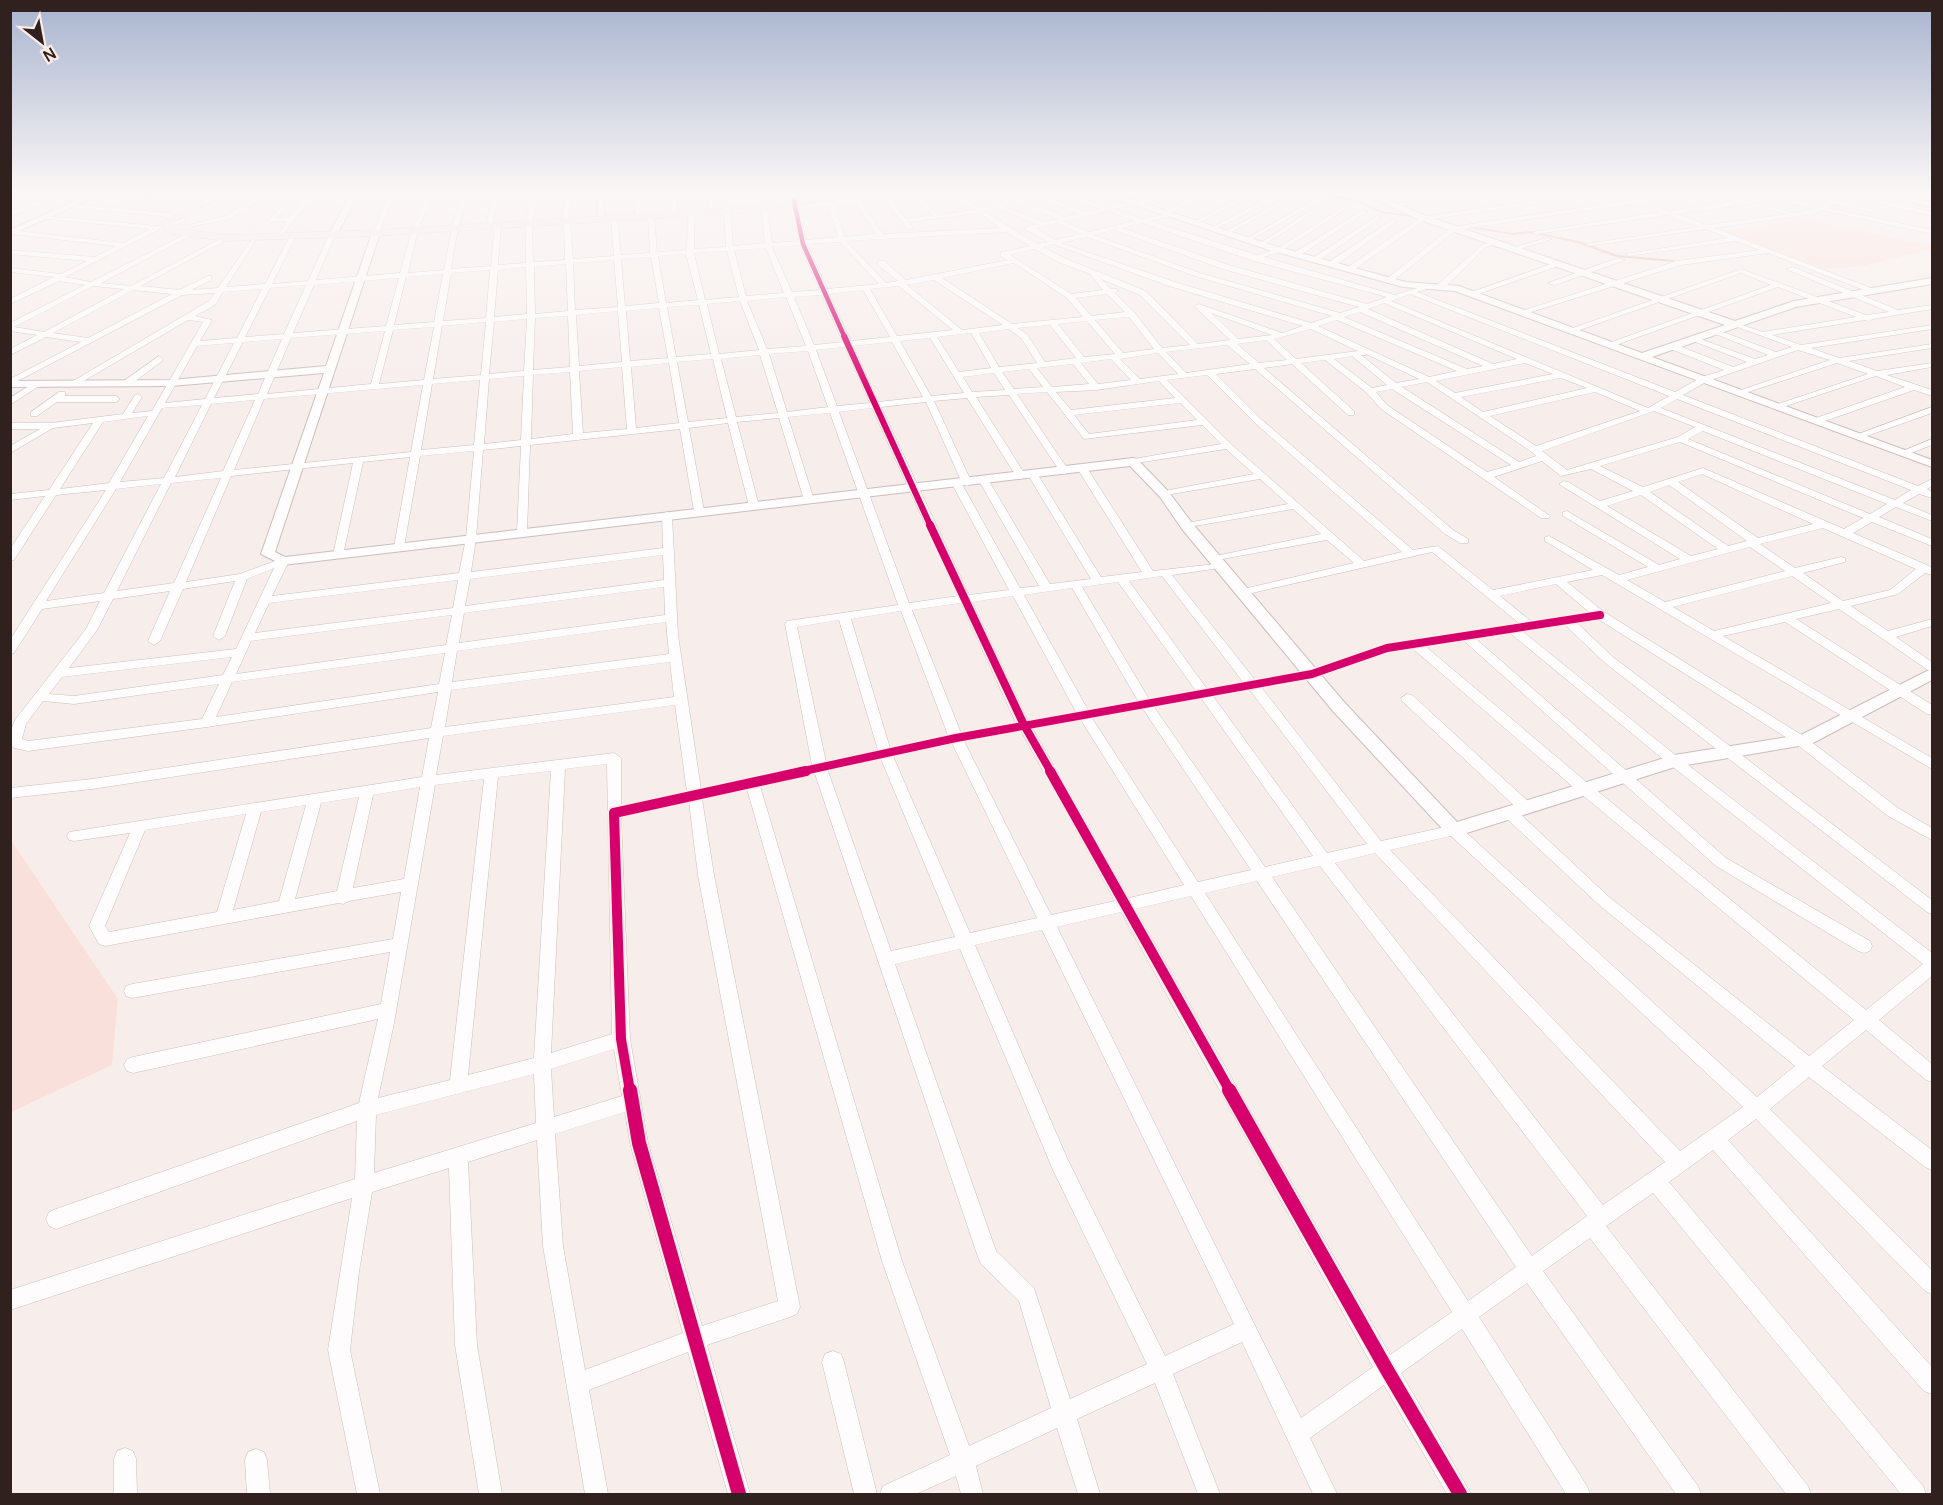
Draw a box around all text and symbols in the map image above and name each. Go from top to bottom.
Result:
north arrow [12,12,72,72]
text: N [39,42,60,67]

